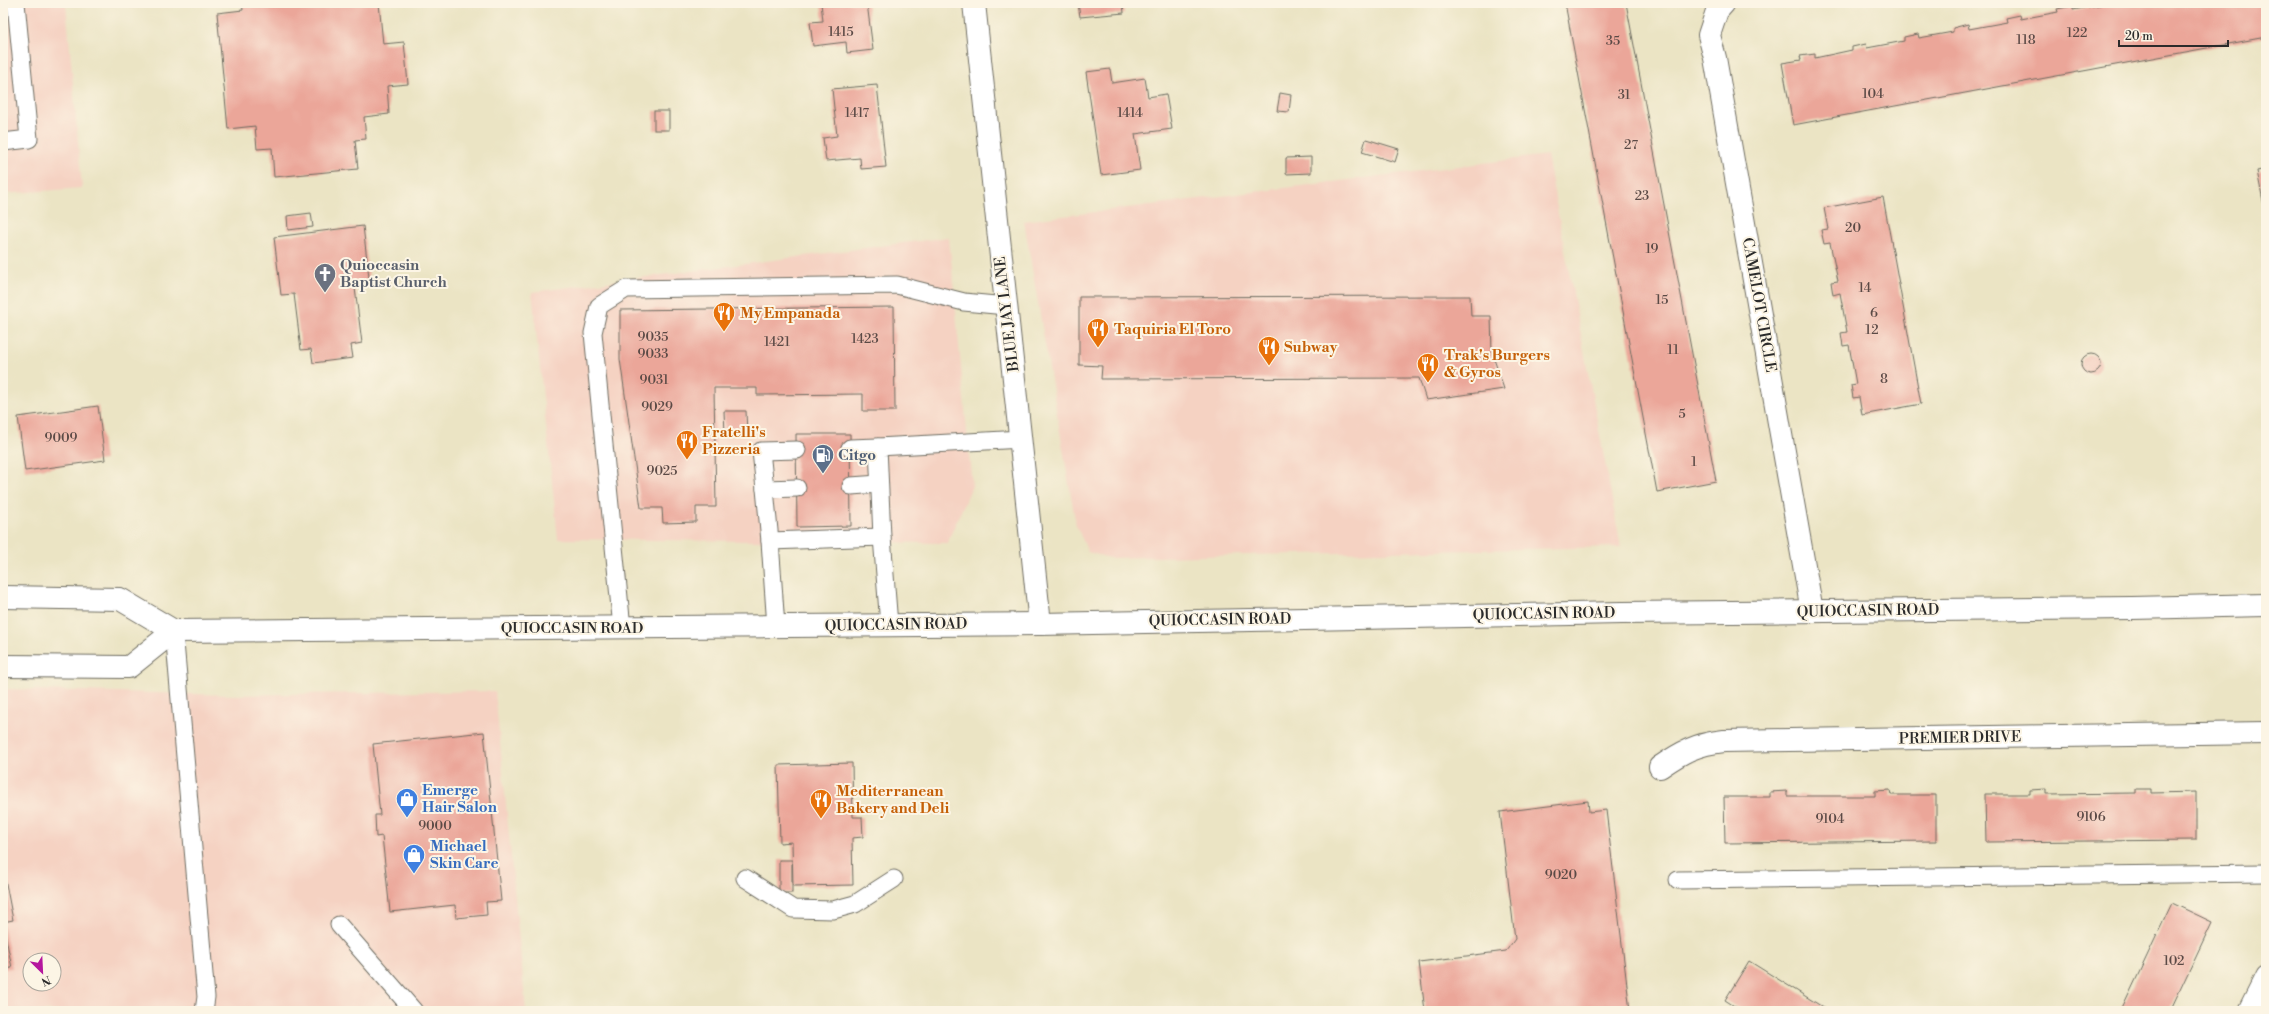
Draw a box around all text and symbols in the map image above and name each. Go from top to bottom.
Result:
scale bar [2119,22,2228,48]
house number: 1415 [828,24,854,40]
house number: 122 [2067,25,2087,41]
text: 20 m [2125,29,2153,44]
house number: 118 [2016,32,2036,48]
house number: 35 [1606,33,1620,49]
house number: 104 [1862,86,1884,102]
house number: 31 [1618,87,1631,103]
house number: 1417 [845,105,870,121]
house number: 1414 [1117,105,1143,121]
house number: 27 [1624,137,1638,153]
house number: 23 [1635,188,1649,204]
house number: 20 [1845,220,1861,236]
street label: CAMELOT CIRCLE [1738,236,1780,374]
house number: 19 [1645,241,1659,257]
street label: BLUE JAY LANE [991,255,1024,374]
place label: Quioccasin Baptist Church [340,256,448,292]
church icon: Quioccasin Baptist Church [312,261,338,294]
house number: 14 [1859,280,1872,296]
house number: 15 [1656,292,1668,308]
restaurant icon: My Empanada [711,300,737,333]
place label: My Empanada [740,304,841,323]
house number: 6 [1870,305,1878,321]
restaurant icon: Taquiria El Toro [1085,316,1111,349]
place label: Taquiria El Toro [1114,320,1231,339]
house number: 12 [1865,322,1879,338]
house number: 9035 [638,329,668,345]
house number: 1423 [851,331,879,347]
house number: 1421 [764,334,790,350]
restaurant icon: Subway [1256,334,1282,367]
place label: Subway [1284,338,1338,357]
house number: 11 [1667,342,1679,358]
house number: 9033 [638,346,668,362]
place label: Trak's Burgers & Gyros [1444,346,1550,382]
restaurant icon: Trak's Burgers & Gyros [1415,351,1441,384]
house number: 8 [1880,371,1888,387]
house number: 9031 [640,372,669,388]
house number: 9029 [641,399,673,415]
house number: 5 [1678,406,1686,422]
place label: Fratelli's Pizzeria [702,423,766,459]
restaurant icon: Fratelli's Pizzeria [674,428,700,461]
house number: 9009 [45,430,78,446]
fuel station icon: Citgo [810,442,836,475]
place label: Citgo [838,446,876,465]
house number: 1 [1691,454,1697,470]
house number: 9025 [647,463,677,479]
street label: QUIOCCASIN ROAD [1796,600,1940,622]
street label: QUIOCCASIN ROAD [1472,603,1616,625]
street label: QUIOCCASIN ROAD [1148,609,1292,631]
street label: QUIOCCASIN ROAD [824,614,968,636]
street label: QUIOCCASIN ROAD [501,619,643,638]
street label: PREMIER DRIVE [1899,727,2021,749]
place label: Emerge Hair Salon [422,781,498,817]
place label: Mediterranean Bakery and Deli [836,782,950,818]
shop icon: Emerge Hair Salon [394,786,420,819]
restaurant icon: Mediterranean Bakery and Deli [808,787,834,820]
house number: 9106 [2076,809,2106,825]
house number: 9104 [1815,811,1845,827]
house number: 9000 [418,818,452,834]
place label: Michael Skin Care [430,837,499,873]
shop icon: Michael Skin Care [401,842,427,875]
house number: 9020 [1545,867,1578,883]
north arrow [22,952,62,992]
house number: 102 [2163,953,2185,969]
text: N [39,972,52,989]

